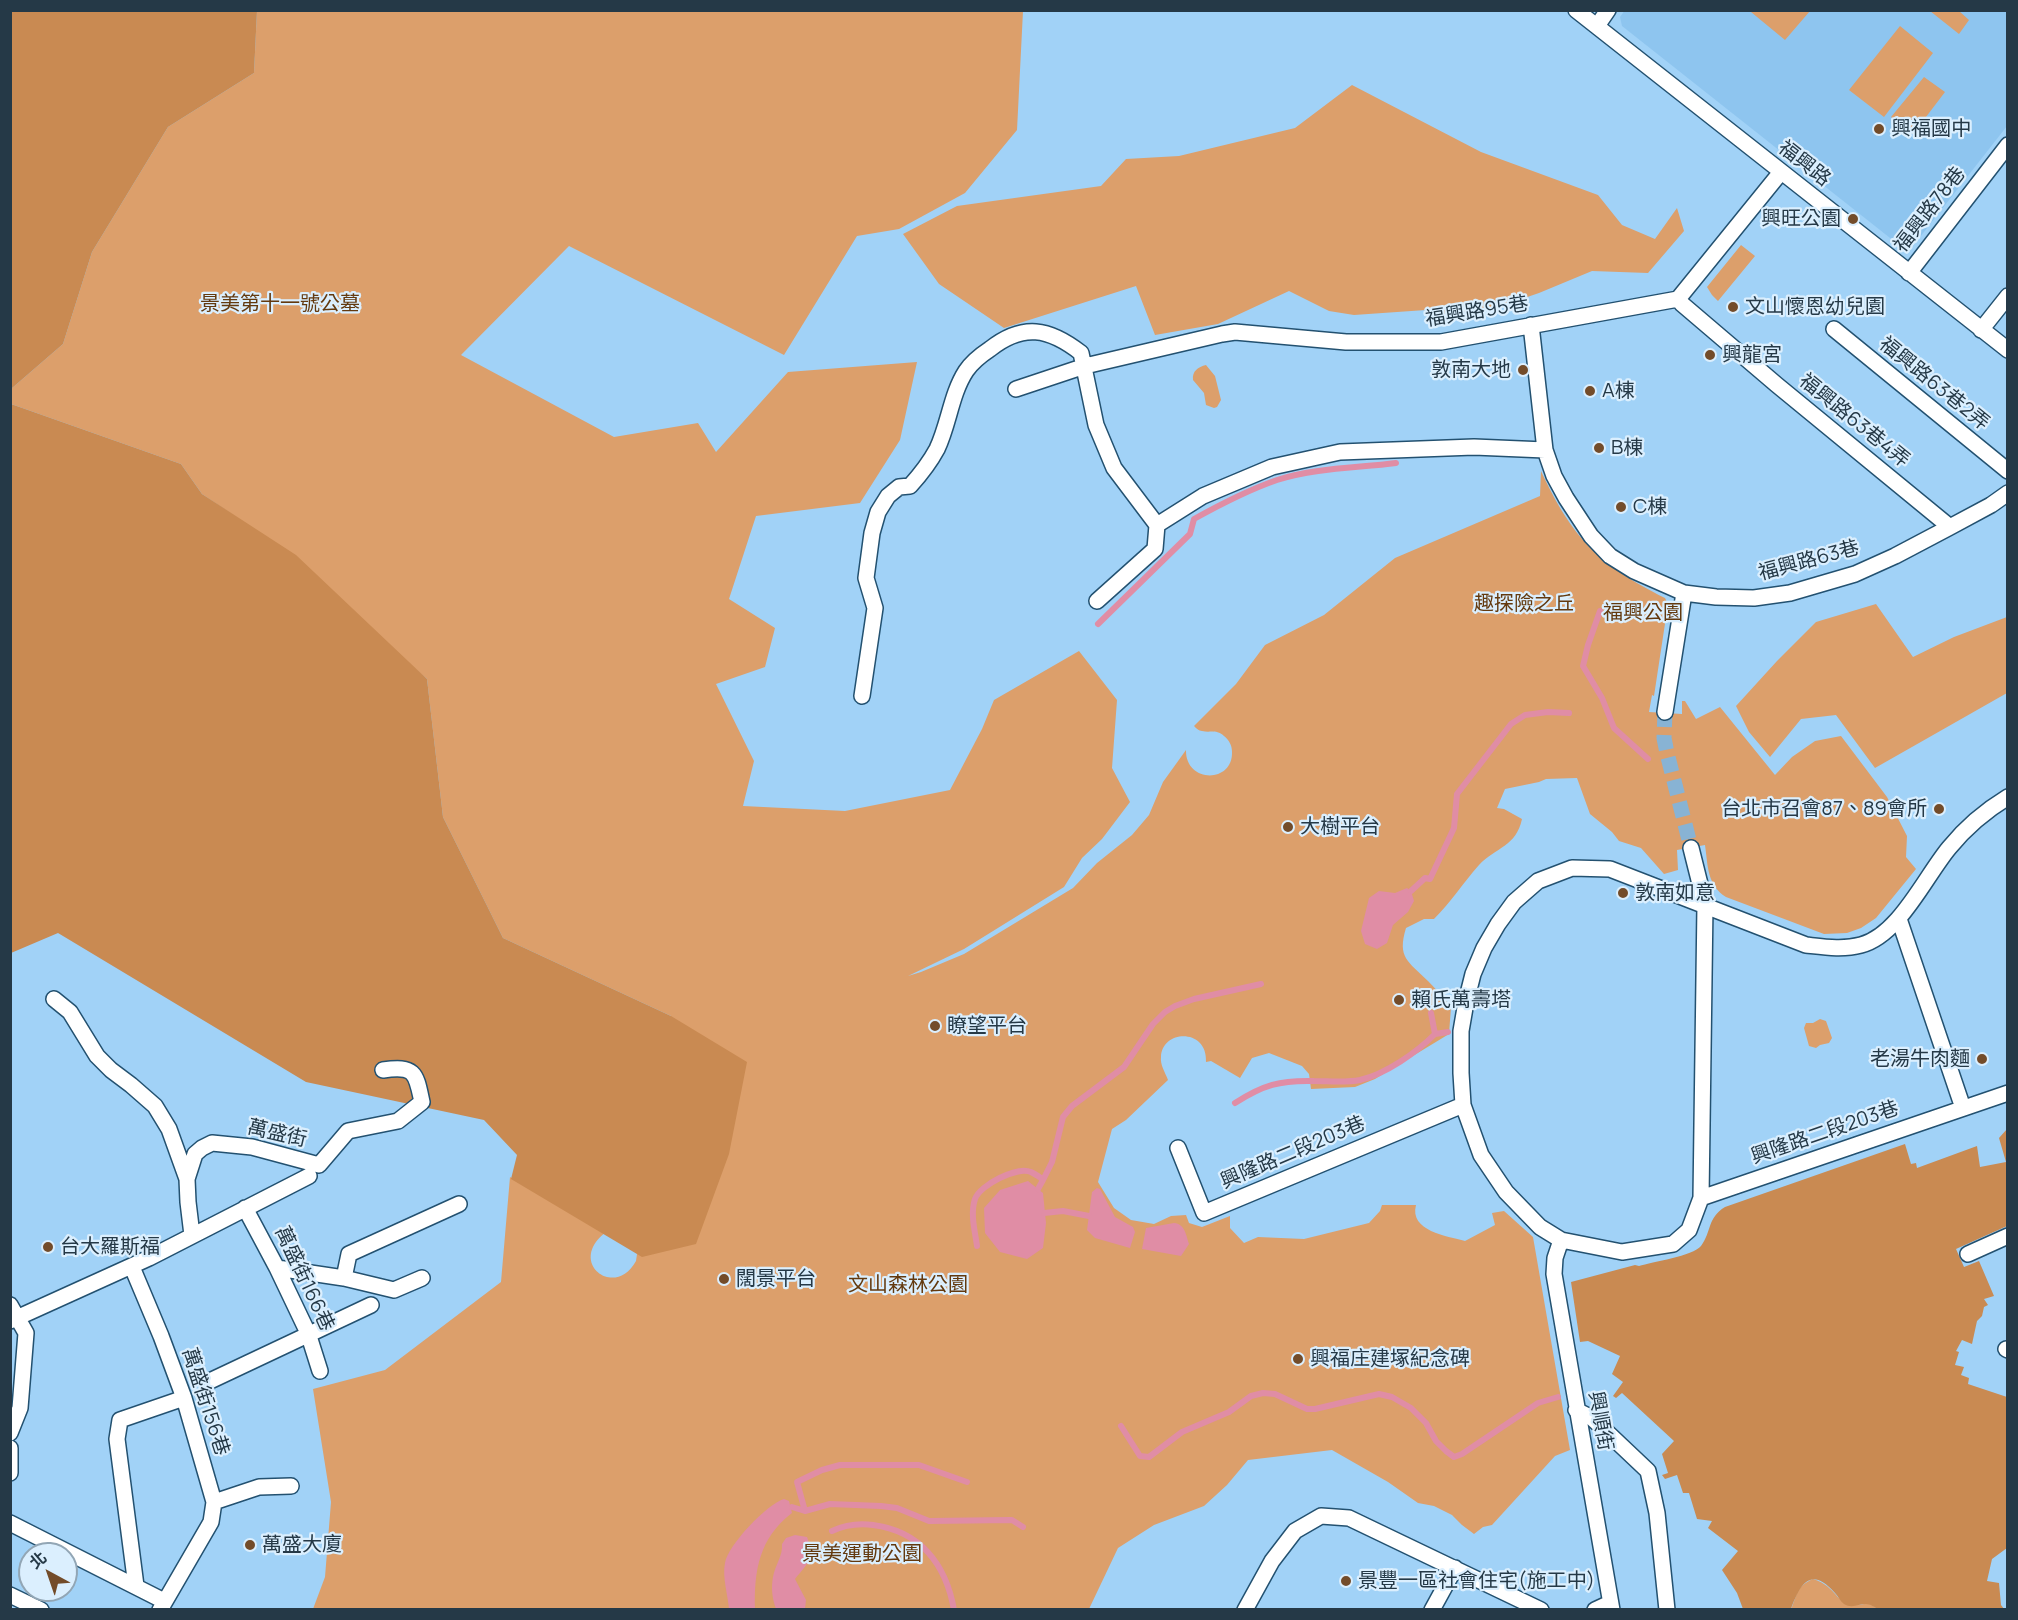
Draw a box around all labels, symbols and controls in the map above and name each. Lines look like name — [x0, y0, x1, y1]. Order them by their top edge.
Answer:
place label: 興福國中 — [1891, 117, 1971, 141]
marker: 興福國中 — [1872, 122, 1886, 136]
street label: 福興路 — [1773, 136, 1835, 192]
street label: 福興路78巷 — [1889, 163, 1971, 257]
place label: 興旺公園 — [1761, 207, 1841, 231]
marker: 興旺公園 — [1846, 212, 1860, 226]
park label: 景美第十一號公墓 — [200, 292, 360, 316]
street label: 福興路95巷 — [1424, 292, 1530, 332]
place label: 文山懷恩幼兒園 — [1745, 295, 1885, 319]
marker: 文山懷恩幼兒園 — [1726, 300, 1740, 314]
street label: 福興路63巷2弄 — [1874, 332, 1994, 436]
place label: 興龍宮 — [1722, 343, 1782, 367]
marker: 興龍宮 — [1703, 348, 1717, 362]
place label: 敦南大地 — [1431, 358, 1511, 382]
marker: 敦南大地 — [1516, 363, 1530, 377]
street label: 福興路63巷4弄 — [1794, 369, 1914, 473]
place label: A棟 — [1602, 379, 1635, 403]
marker: A棟 — [1583, 384, 1597, 398]
place label: B棟 — [1611, 436, 1643, 460]
marker: B棟 — [1592, 441, 1606, 455]
place label: C棟 — [1633, 495, 1667, 519]
marker: C棟 — [1614, 500, 1628, 514]
street label: 福興路63巷 — [1756, 536, 1862, 586]
park label: 趣探險之丘 — [1474, 592, 1574, 616]
park label: 福興公園 — [1603, 601, 1683, 625]
place label: 台北市召會87、89會所 — [1721, 797, 1927, 821]
marker: 台北市召會87、89會所 — [1932, 802, 1946, 816]
place label: 大樹平台 — [1300, 815, 1380, 839]
marker: 大樹平台 — [1281, 820, 1295, 834]
place label: 敦南如意 — [1635, 881, 1715, 905]
marker: 敦南如意 — [1616, 886, 1630, 900]
place label: 賴氏萬壽塔 — [1411, 988, 1511, 1012]
marker: 賴氏萬壽塔 — [1392, 993, 1406, 1007]
place label: 瞭望平台 — [947, 1014, 1027, 1038]
marker: 瞭望平台 — [928, 1019, 942, 1033]
place label: 老湯牛肉麵 — [1870, 1047, 1970, 1071]
marker: 老湯牛肉麵 — [1975, 1052, 1989, 1066]
street label: 興隆路二段203巷 — [1748, 1096, 1902, 1170]
street label: 興隆路二段203巷 — [1217, 1112, 1369, 1194]
street label: 萬盛街 — [245, 1116, 309, 1152]
street label: 萬盛街166巷 — [269, 1223, 339, 1335]
place label: 台大羅斯福 — [60, 1235, 160, 1259]
marker: 台大羅斯福 — [41, 1240, 55, 1254]
place label: 闊景平台 — [736, 1267, 816, 1291]
marker: 闊景平台 — [717, 1272, 731, 1286]
park label: 文山森林公園 — [848, 1273, 968, 1297]
street label: 萬盛街156巷 — [176, 1345, 234, 1459]
place label: 興福庄建塚紀念碑 — [1310, 1347, 1470, 1371]
marker: 興福庄建塚紀念碑 — [1291, 1352, 1305, 1366]
street label: 興順街 — [1583, 1389, 1617, 1453]
place label: 萬盛大廈 — [262, 1533, 342, 1557]
marker: 萬盛大廈 — [243, 1538, 257, 1552]
north arrow — [18, 1542, 78, 1602]
park label: 景美運動公園 — [802, 1542, 922, 1566]
text: 北 — [25, 1546, 51, 1573]
place label: 景豐一區社會住宅(施工中) — [1358, 1569, 1595, 1593]
marker: 景豐一區社會住宅(施工中) — [1339, 1574, 1353, 1588]

